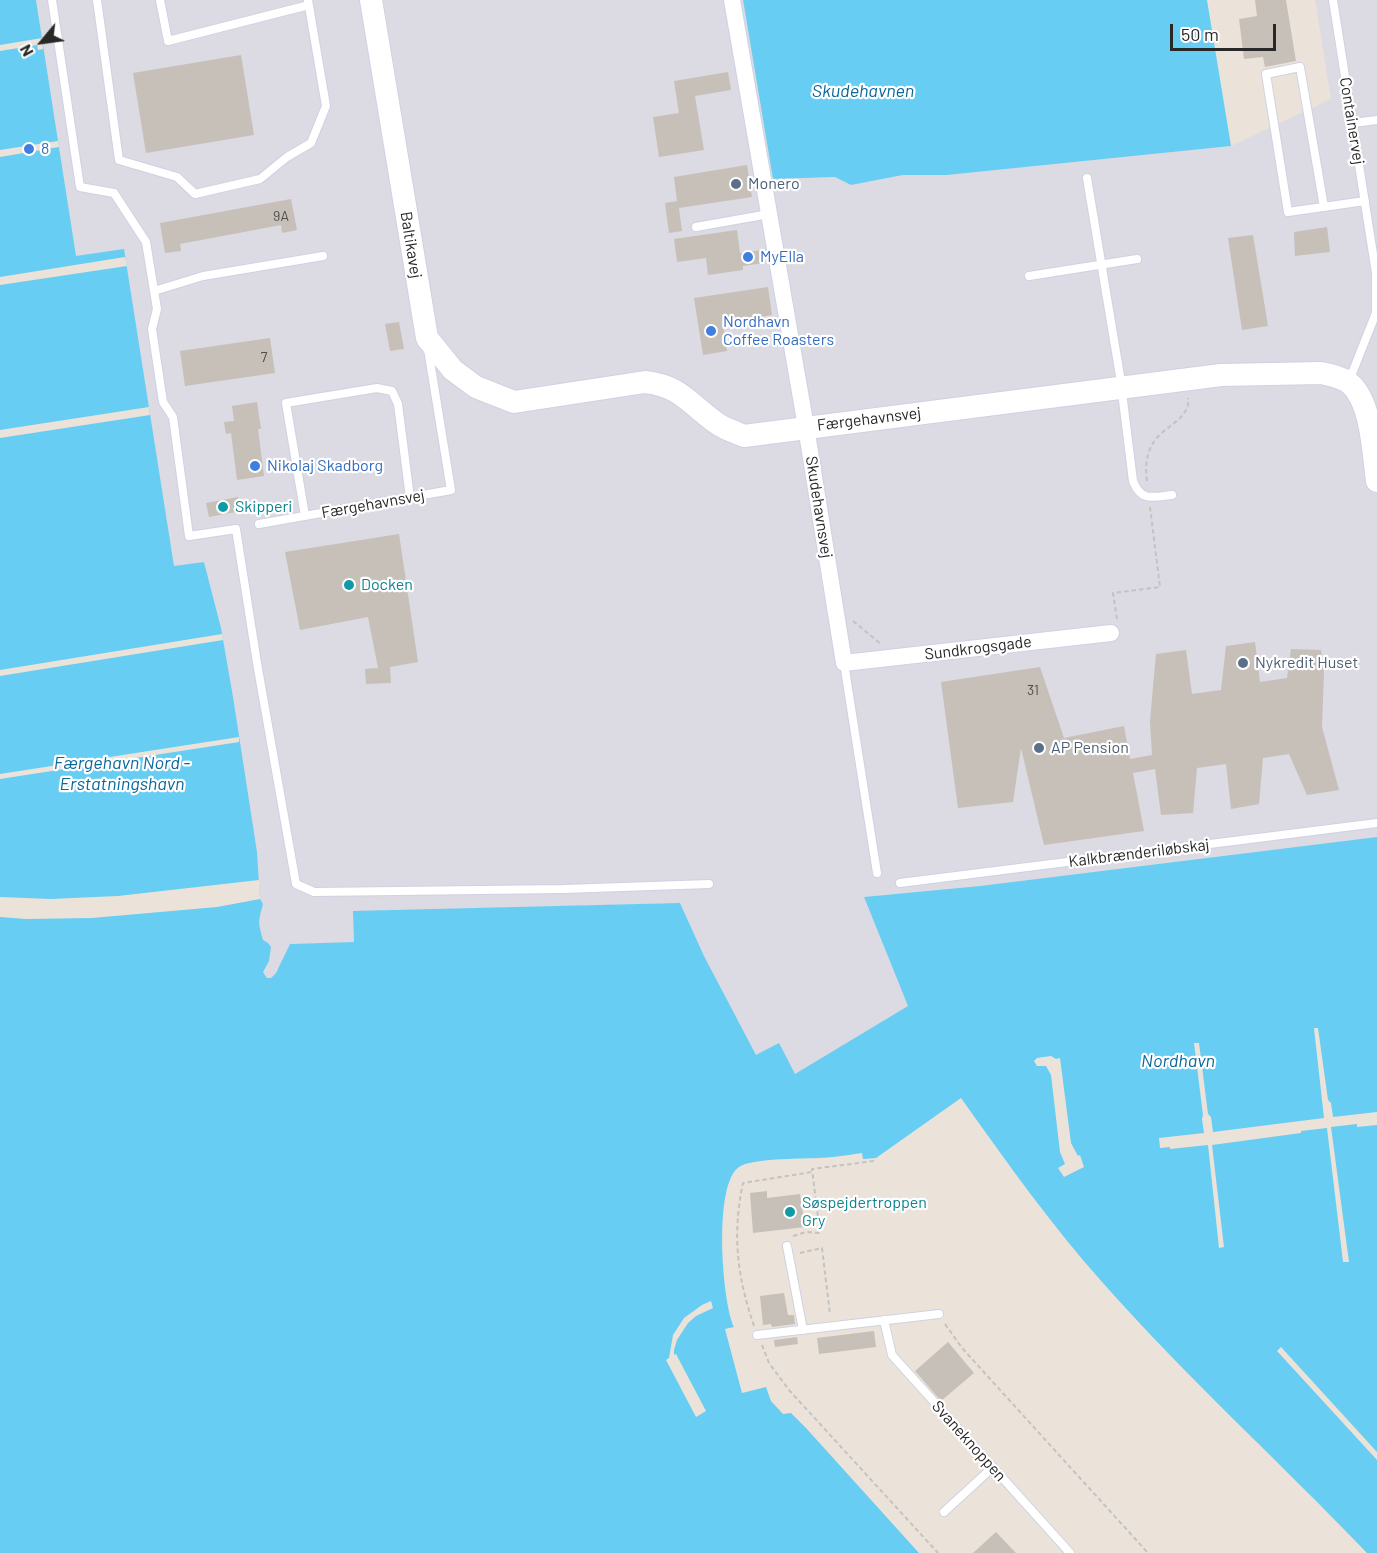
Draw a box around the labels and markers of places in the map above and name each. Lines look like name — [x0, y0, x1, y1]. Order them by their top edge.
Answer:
place label: 8 — [41, 139, 49, 159]
marker: 8 — [22, 142, 36, 156]
place label: Monero — [748, 174, 800, 194]
marker: Monero — [729, 177, 743, 191]
place label: MyElla — [760, 247, 804, 267]
marker: MyElla — [741, 250, 755, 264]
place label: Nordhavn Coffee Roasters — [723, 312, 834, 350]
marker: Nordhavn Coffee Roasters — [704, 324, 718, 338]
place label: Nikolaj Skadborg — [267, 456, 383, 476]
marker: Nikolaj Skadborg — [248, 459, 262, 473]
place label: Skipperi — [235, 497, 292, 517]
marker: Skipperi — [216, 500, 230, 514]
place label: Docken — [361, 575, 413, 595]
marker: Docken — [342, 578, 356, 592]
place label: Nykredit Huset — [1255, 653, 1358, 673]
marker: Nykredit Huset — [1236, 656, 1250, 670]
place label: AP Pension — [1051, 738, 1129, 758]
marker: AP Pension — [1032, 741, 1046, 755]
place label: Søspejdertroppen Gry — [802, 1193, 927, 1231]
marker: Søspejdertroppen Gry — [783, 1205, 797, 1219]

